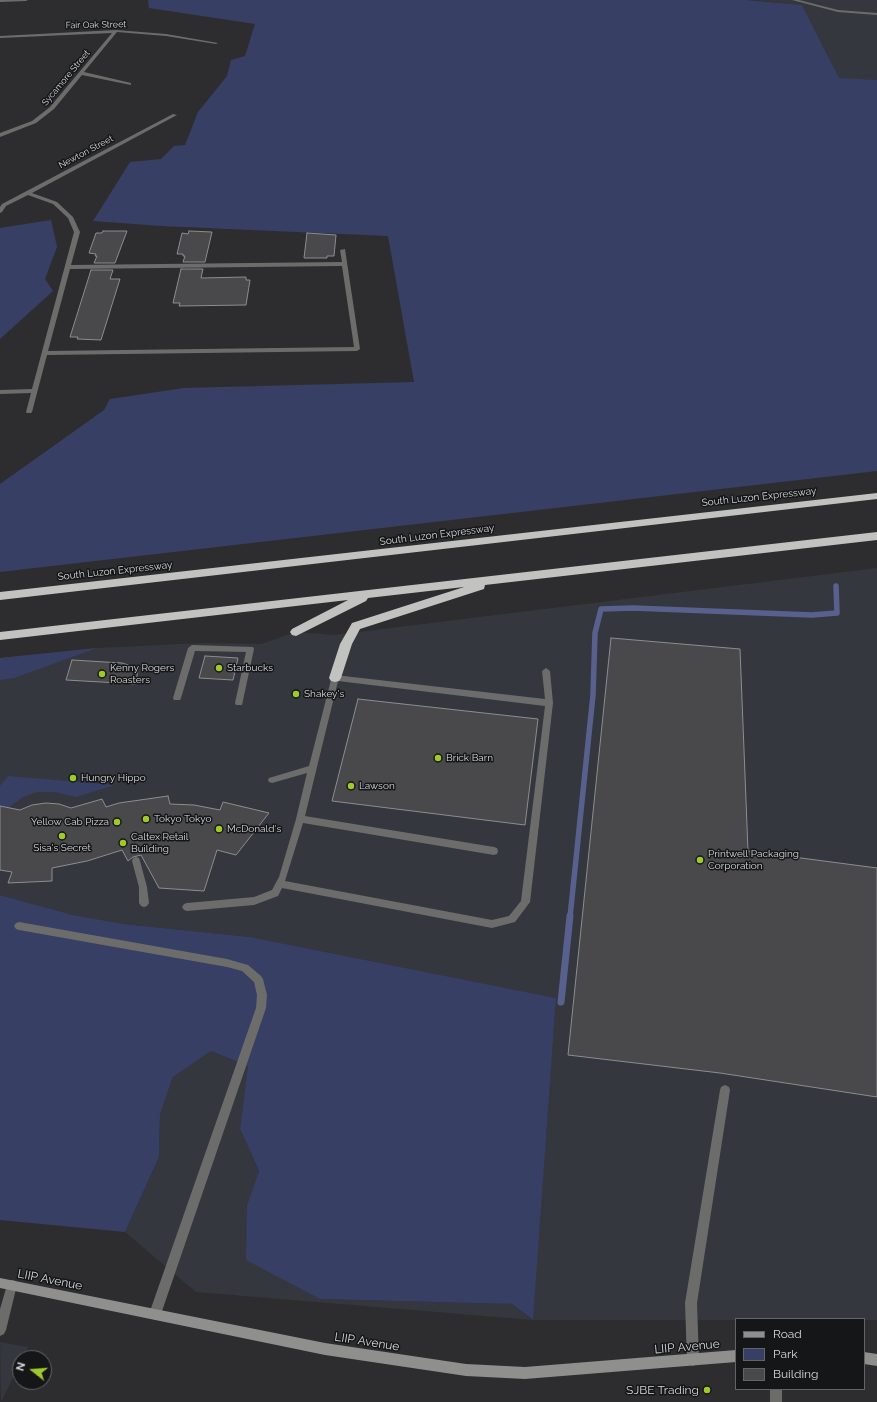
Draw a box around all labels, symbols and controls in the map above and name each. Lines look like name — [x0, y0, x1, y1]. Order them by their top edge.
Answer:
street label: Fair Oak Street — [66, 19, 126, 31]
street label: Sycamore Street — [40, 48, 92, 108]
street label: Newton Street — [57, 133, 115, 171]
street label: South Luzon Expressway — [701, 485, 817, 509]
street label: South Luzon Expressway — [379, 522, 495, 548]
street label: South Luzon Expressway — [57, 559, 173, 583]
place label: Kenny Rogers Roasters — [110, 662, 174, 686]
place label: Starbucks — [227, 662, 273, 674]
marker: Starbucks — [214, 663, 224, 673]
marker: Kenny Rogers Roasters — [97, 669, 107, 679]
place label: Shakey's — [304, 688, 344, 700]
marker: Shakey's — [291, 689, 301, 699]
place label: Brick Barn — [446, 752, 493, 764]
marker: Brick Barn — [433, 753, 443, 763]
place label: Hungry Hippo — [81, 772, 146, 784]
marker: Hungry Hippo — [68, 773, 78, 783]
place label: Lawson — [359, 780, 395, 792]
marker: Lawson — [346, 781, 356, 791]
place label: Tokyo Tokyo — [154, 813, 211, 825]
marker: Tokyo Tokyo — [141, 814, 151, 824]
place label: Yellow Cab Pizza — [31, 816, 109, 828]
marker: Yellow Cab Pizza — [112, 817, 122, 827]
place label: McDonald's — [227, 823, 281, 835]
marker: McDonald's — [214, 824, 224, 834]
marker: Sisa's Secret — [57, 831, 67, 841]
place label: Caltex Retail Building — [131, 831, 188, 854]
marker: Caltex Retail Building — [118, 838, 128, 848]
place label: Sisa's Secret — [33, 842, 91, 854]
place label: Printwell Packaging Corporation — [708, 848, 799, 872]
marker: Printwell Packaging Corporation — [695, 855, 705, 865]
street label: LIIP Avenue — [16, 1267, 84, 1293]
legend — [735, 1318, 865, 1390]
text: Road — [773, 1327, 802, 1341]
street label: LIIP Avenue — [333, 1330, 401, 1354]
street label: LIIP Avenue — [654, 1337, 720, 1357]
text: Park — [773, 1347, 798, 1361]
north arrow — [12, 1350, 52, 1390]
text: N — [14, 1361, 28, 1373]
text: Building — [773, 1367, 819, 1381]
place label: SJBE Trading — [626, 1383, 699, 1397]
marker: SJBE Trading — [702, 1385, 712, 1395]

